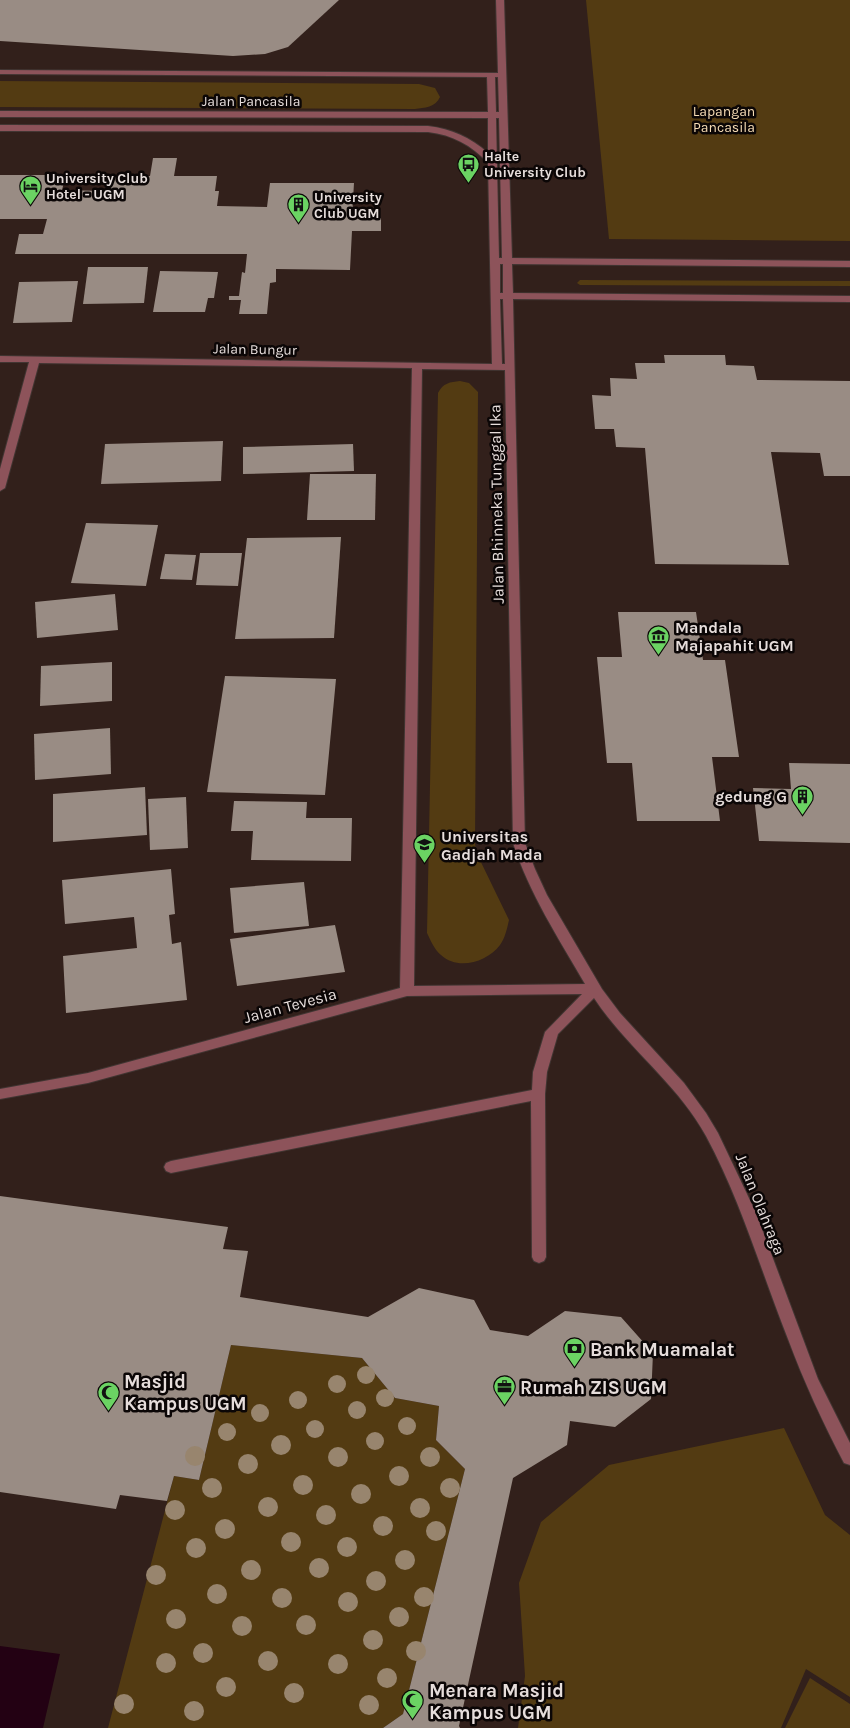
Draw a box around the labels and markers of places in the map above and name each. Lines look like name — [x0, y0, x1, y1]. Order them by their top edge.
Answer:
place label: Halte University Club — [484, 148, 586, 181]
bus stop icon: Halte University Club — [456, 152, 480, 183]
place label: University Club Hotel - UGM — [46, 170, 148, 203]
hotel icon: University Club Hotel - UGM — [18, 174, 42, 205]
place label: University Club UGM — [314, 189, 382, 222]
building icon: University Club UGM — [286, 193, 310, 224]
place label: Mandala Majapahit UGM — [675, 618, 794, 655]
museum icon: Mandala Majapahit UGM — [647, 624, 671, 655]
building icon: gedung G — [791, 784, 815, 815]
place label: gedung G — [715, 787, 787, 806]
place label: Universitas Gadjah Mada — [441, 827, 542, 864]
school or university icon: Universitas Gadjah Mada — [413, 833, 437, 864]
bank icon: Bank Muamalat — [562, 1337, 586, 1368]
place label: Bank Muamalat — [590, 1339, 735, 1361]
place label: Masjid Kampus UGM — [124, 1371, 247, 1415]
office icon: Rumah ZIS UGM — [492, 1375, 516, 1406]
place label: Rumah ZIS UGM — [520, 1377, 667, 1399]
mosque icon: Masjid Kampus UGM — [96, 1380, 120, 1411]
place label: Menara Masjid Kampus UGM — [429, 1680, 564, 1724]
mosque icon: Menara Masjid Kampus UGM — [401, 1689, 425, 1720]

